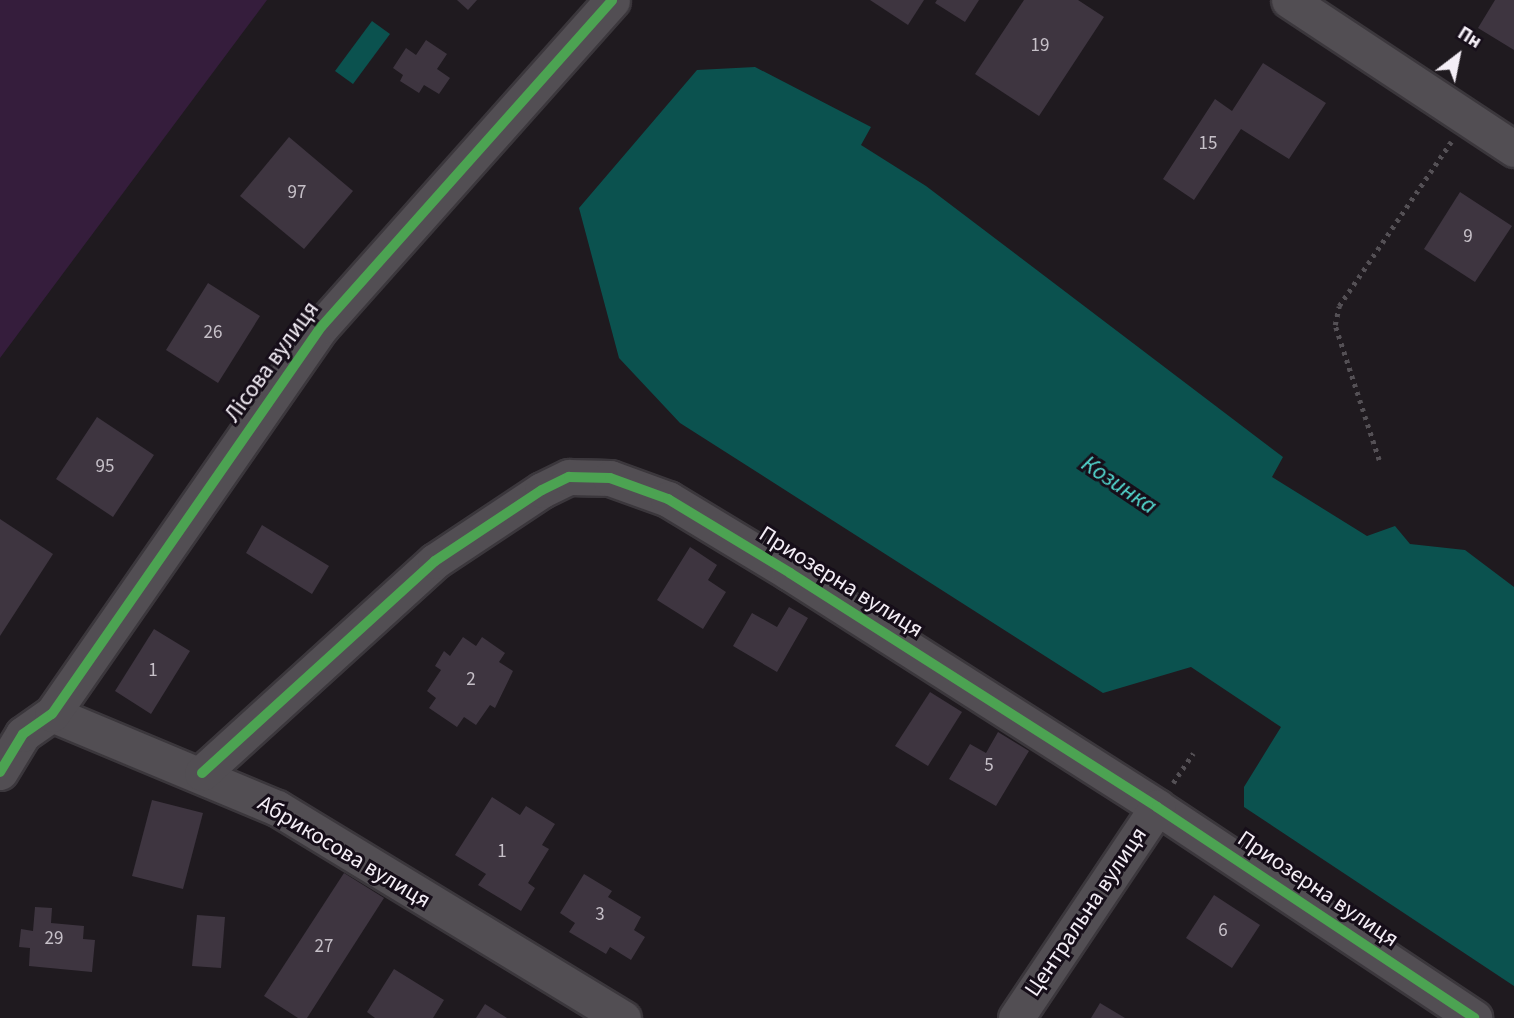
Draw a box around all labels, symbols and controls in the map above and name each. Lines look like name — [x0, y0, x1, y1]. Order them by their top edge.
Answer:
text: Пн — [1452, 20, 1487, 55]
north arrow — [1423, 21, 1493, 91]
house number: 19 — [1031, 35, 1049, 57]
house number: 15 — [1199, 133, 1217, 155]
house number: 97 — [288, 182, 306, 204]
house number: 9 — [1463, 226, 1473, 248]
street label: Лісова вулиця — [219, 296, 325, 428]
house number: 26 — [204, 322, 222, 344]
water label: Козинка — [1076, 449, 1162, 521]
house number: 95 — [96, 456, 114, 478]
street label: Приозерна вулиця — [754, 520, 928, 644]
house number: 1 — [148, 660, 158, 682]
house number: 2 — [466, 669, 476, 691]
house number: 5 — [984, 755, 994, 777]
street label: Абрикосова вулиця — [253, 790, 435, 914]
street label: Центральна вулиця — [1019, 822, 1153, 1002]
street label: Приозерна вулиця — [1232, 825, 1404, 953]
house number: 1 — [497, 841, 507, 863]
house number: 3 — [595, 904, 605, 926]
house number: 6 — [1218, 920, 1228, 942]
house number: 29 — [45, 928, 63, 950]
house number: 27 — [315, 936, 333, 958]

